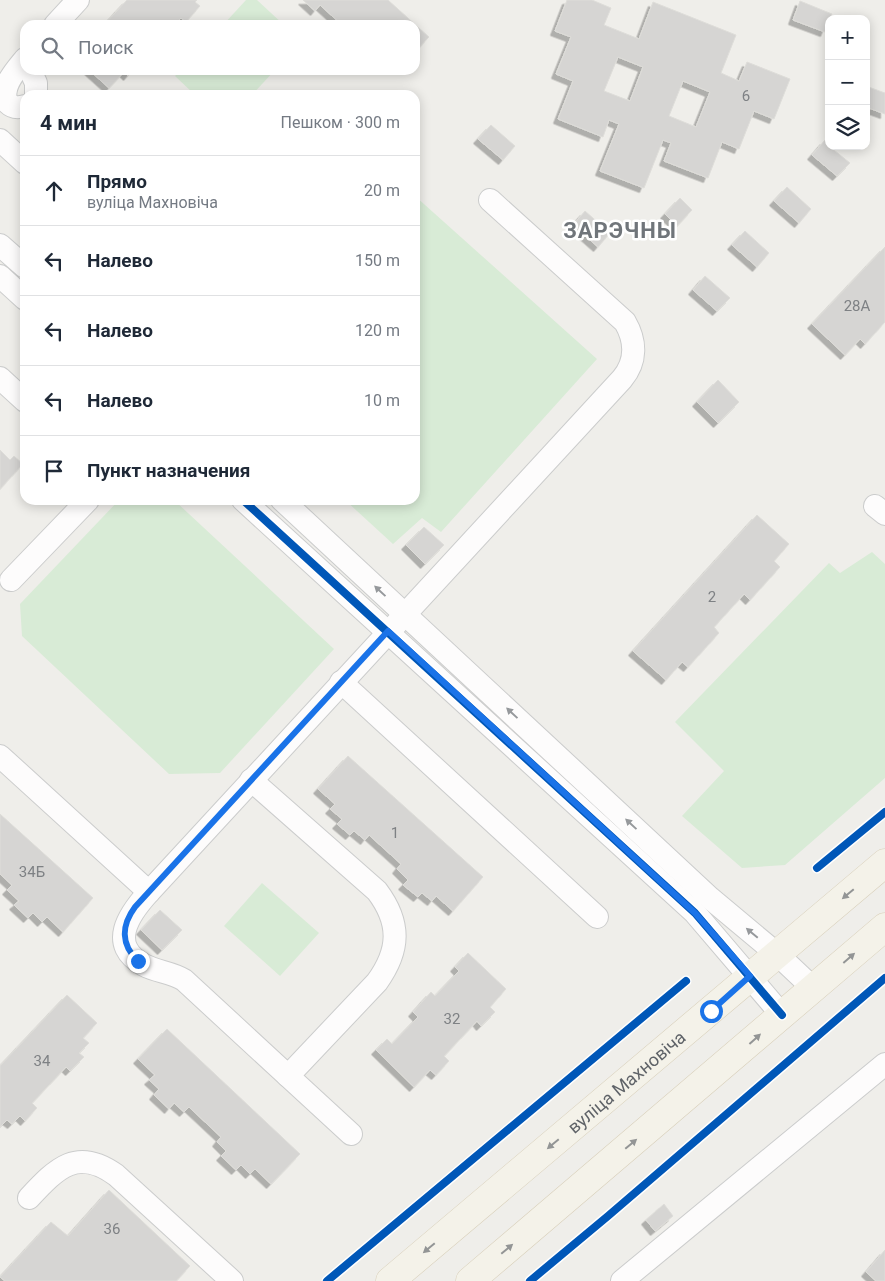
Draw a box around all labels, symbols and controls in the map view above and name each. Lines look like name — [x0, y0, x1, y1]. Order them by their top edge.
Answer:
map controls — [825, 15, 870, 150]
button: + — [825, 15, 870, 60]
search box — [20, 20, 420, 75]
icon: search — [38, 34, 66, 62]
text: Поиск — [78, 36, 134, 59]
button: − — [825, 60, 870, 105]
house number: 6 — [742, 87, 750, 105]
button: layers — [825, 105, 870, 150]
text: 4 мин — [40, 111, 97, 135]
text: Пешком · 300 m — [281, 113, 400, 132]
text: Прямо — [87, 170, 147, 193]
icon: ahead — [40, 177, 68, 205]
text: 20 m — [364, 181, 400, 200]
text: вуліца Махновіча — [87, 193, 218, 212]
district label: ЗАРЭЧНЫ — [563, 218, 677, 243]
icon: left — [40, 247, 68, 275]
text: Налево — [87, 249, 153, 272]
text: 150 m — [355, 251, 400, 270]
house number: 28А — [844, 297, 871, 315]
icon: left — [40, 317, 68, 345]
text: Налево — [87, 319, 153, 342]
text: 120 m — [355, 321, 400, 340]
icon: left — [40, 387, 68, 415]
text: Налево — [87, 389, 153, 412]
text: 10 m — [364, 391, 400, 410]
icon: arrive — [40, 457, 68, 485]
text: Пункт назначения — [87, 459, 250, 482]
one-way arrow — [374, 585, 386, 597]
house number: 2 — [708, 588, 716, 606]
one-way arrow — [506, 707, 518, 719]
one-way arrow — [625, 818, 638, 829]
house number: 1 — [391, 824, 399, 842]
house number: 34Б — [19, 863, 45, 881]
one-way arrow — [841, 889, 854, 900]
one-way arrow — [745, 927, 758, 938]
route end — [127, 950, 150, 973]
one-way arrow — [843, 952, 855, 964]
route start — [700, 1000, 723, 1023]
house number: 32 — [444, 1010, 460, 1028]
street label: вуліца Махновіча — [563, 1026, 689, 1137]
one-way arrow — [748, 1033, 760, 1045]
house number: 34 — [34, 1052, 51, 1070]
one-way arrow — [547, 1138, 560, 1149]
one-way arrow — [624, 1139, 637, 1150]
house number: 36 — [104, 1220, 120, 1238]
one-way arrow — [422, 1243, 435, 1254]
one-way arrow — [501, 1244, 514, 1255]

